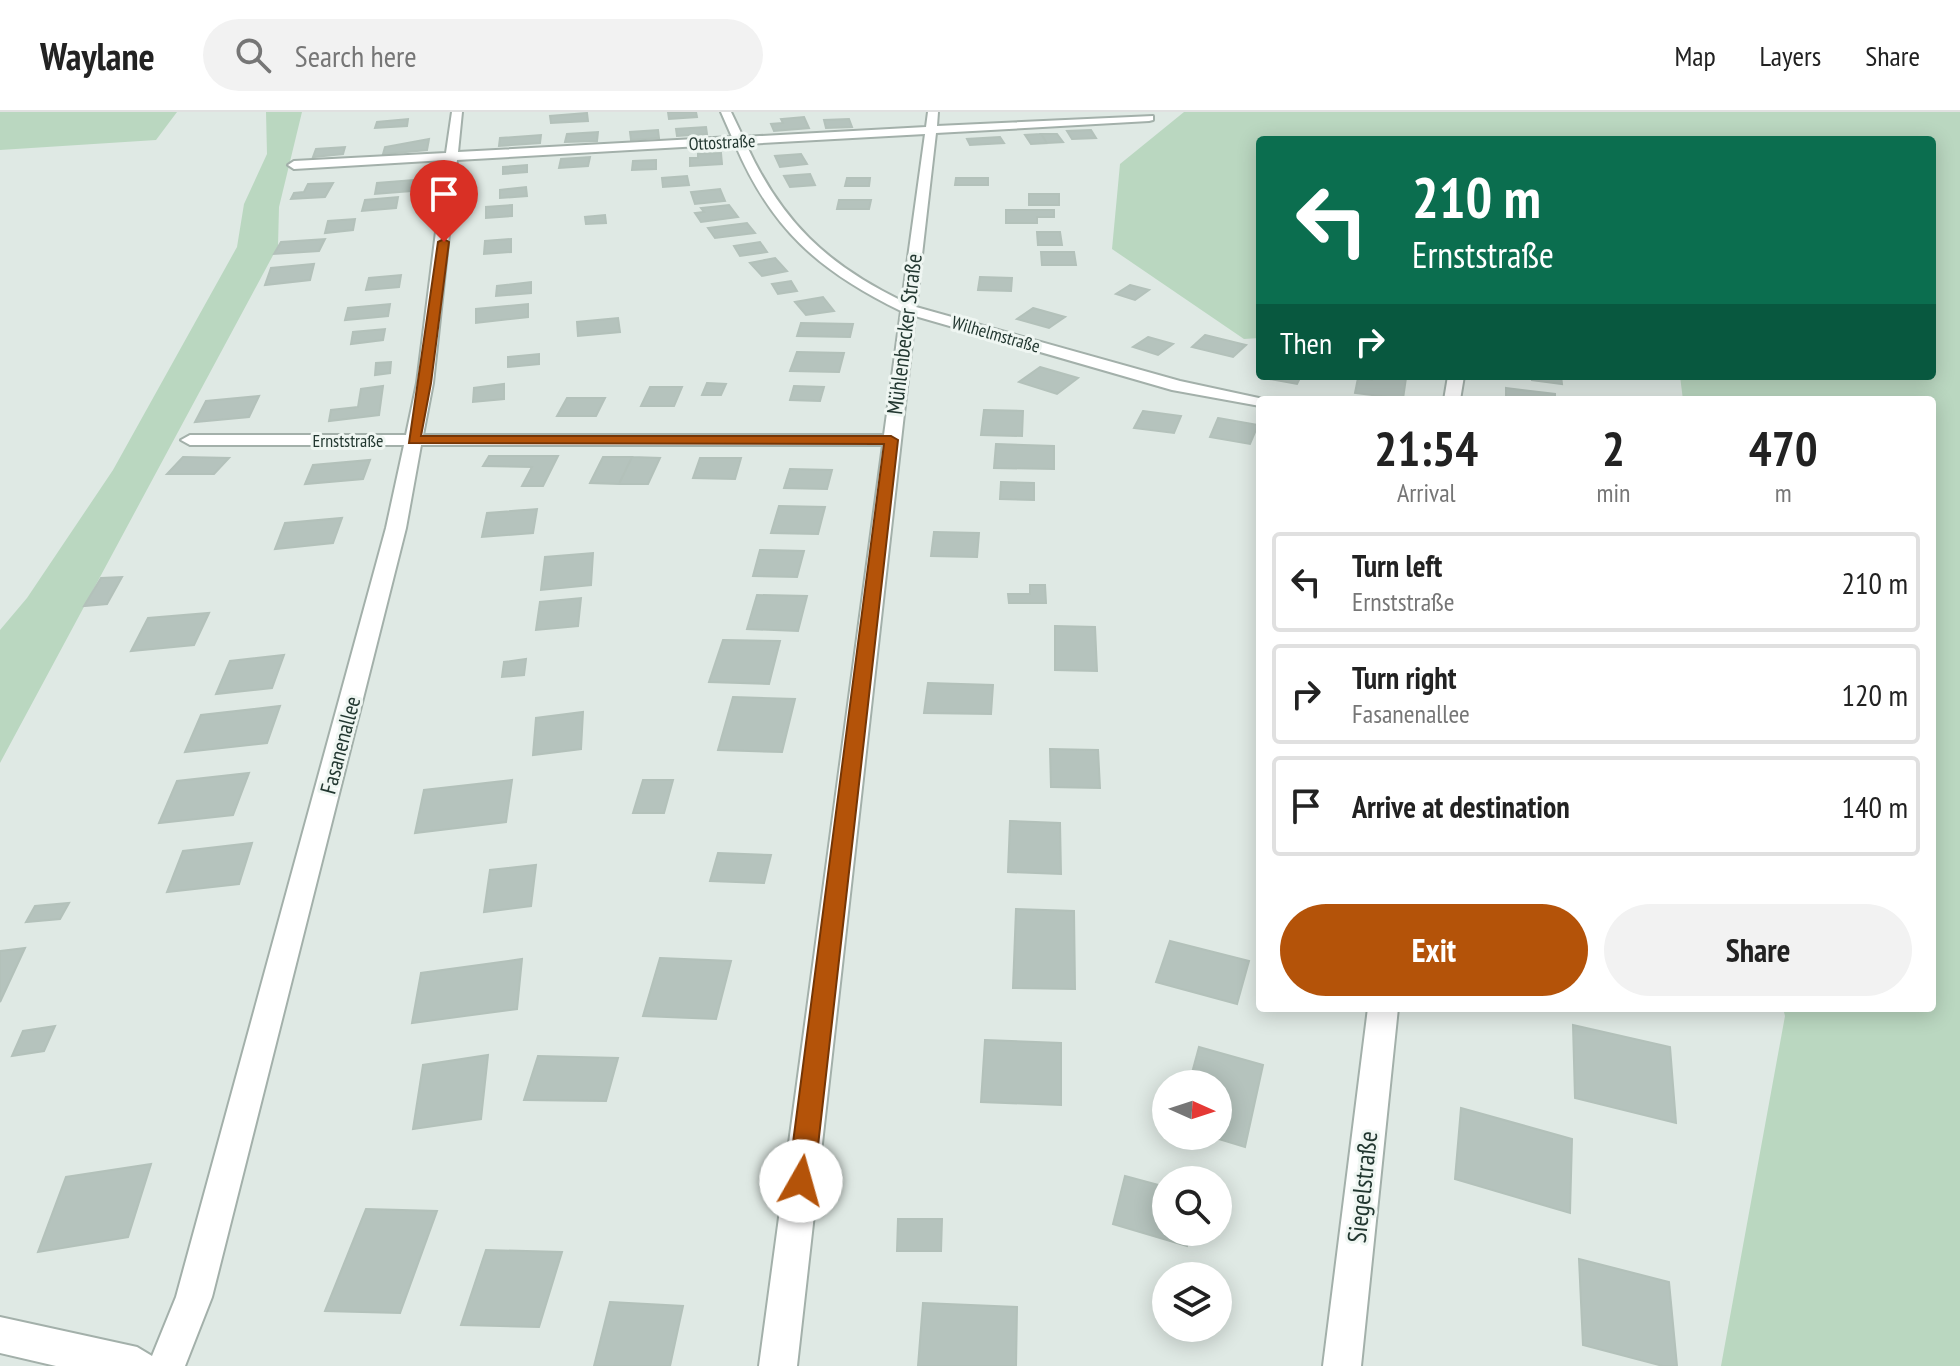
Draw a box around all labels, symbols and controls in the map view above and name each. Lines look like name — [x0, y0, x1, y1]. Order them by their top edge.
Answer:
search box — [203, 19, 763, 91]
text: Waylane — [40, 31, 155, 80]
icon: search — [231, 33, 275, 77]
text: Search here — [295, 36, 417, 75]
text: Map — [1674, 37, 1716, 74]
text: Layers — [1760, 37, 1821, 74]
text: Share — [1865, 37, 1920, 74]
street label: Ottostraße — [688, 129, 756, 155]
pin — [410, 160, 478, 242]
text: 210 m — [1412, 161, 1541, 233]
icon: left — [1280, 168, 1384, 272]
icon: arrive — [422, 172, 466, 216]
text: Ernststraße — [1412, 231, 1554, 278]
street label: Mühlenbecker Straße — [880, 252, 928, 416]
street label: Wilhelmstraße — [949, 310, 1043, 358]
icon: right — [1348, 320, 1392, 364]
text: Then — [1280, 323, 1332, 362]
text: 21:54 — [1374, 417, 1478, 479]
text: 2 — [1602, 417, 1625, 479]
text: 470 — [1749, 417, 1818, 479]
street label: Ernststraße — [313, 429, 383, 452]
text: Arrival — [1397, 476, 1456, 509]
text: min — [1596, 476, 1630, 509]
text: m — [1775, 476, 1792, 509]
text: Turn left — [1352, 546, 1442, 585]
icon: left — [1284, 560, 1328, 604]
text: 210 m — [1842, 563, 1908, 602]
text: Ernststraße — [1352, 585, 1455, 618]
text: Turn right — [1352, 658, 1456, 697]
icon: right — [1284, 672, 1328, 716]
text: 120 m — [1842, 675, 1908, 714]
street label: Fasanenallee — [314, 693, 366, 797]
text: Fasanenallee — [1352, 697, 1470, 730]
icon: arrive — [1284, 784, 1328, 828]
text: Arrive at destination — [1352, 787, 1570, 826]
text: 140 m — [1842, 787, 1908, 826]
button: Exit — [1280, 904, 1588, 996]
button: Share — [1604, 904, 1912, 996]
north arrow — [1152, 1070, 1232, 1150]
map controls — [1152, 1070, 1232, 1342]
street label: Siegelstraße — [1340, 1129, 1384, 1245]
position arrow — [759, 1139, 843, 1223]
button: search — [1152, 1166, 1232, 1246]
button: layers — [1152, 1262, 1232, 1342]

